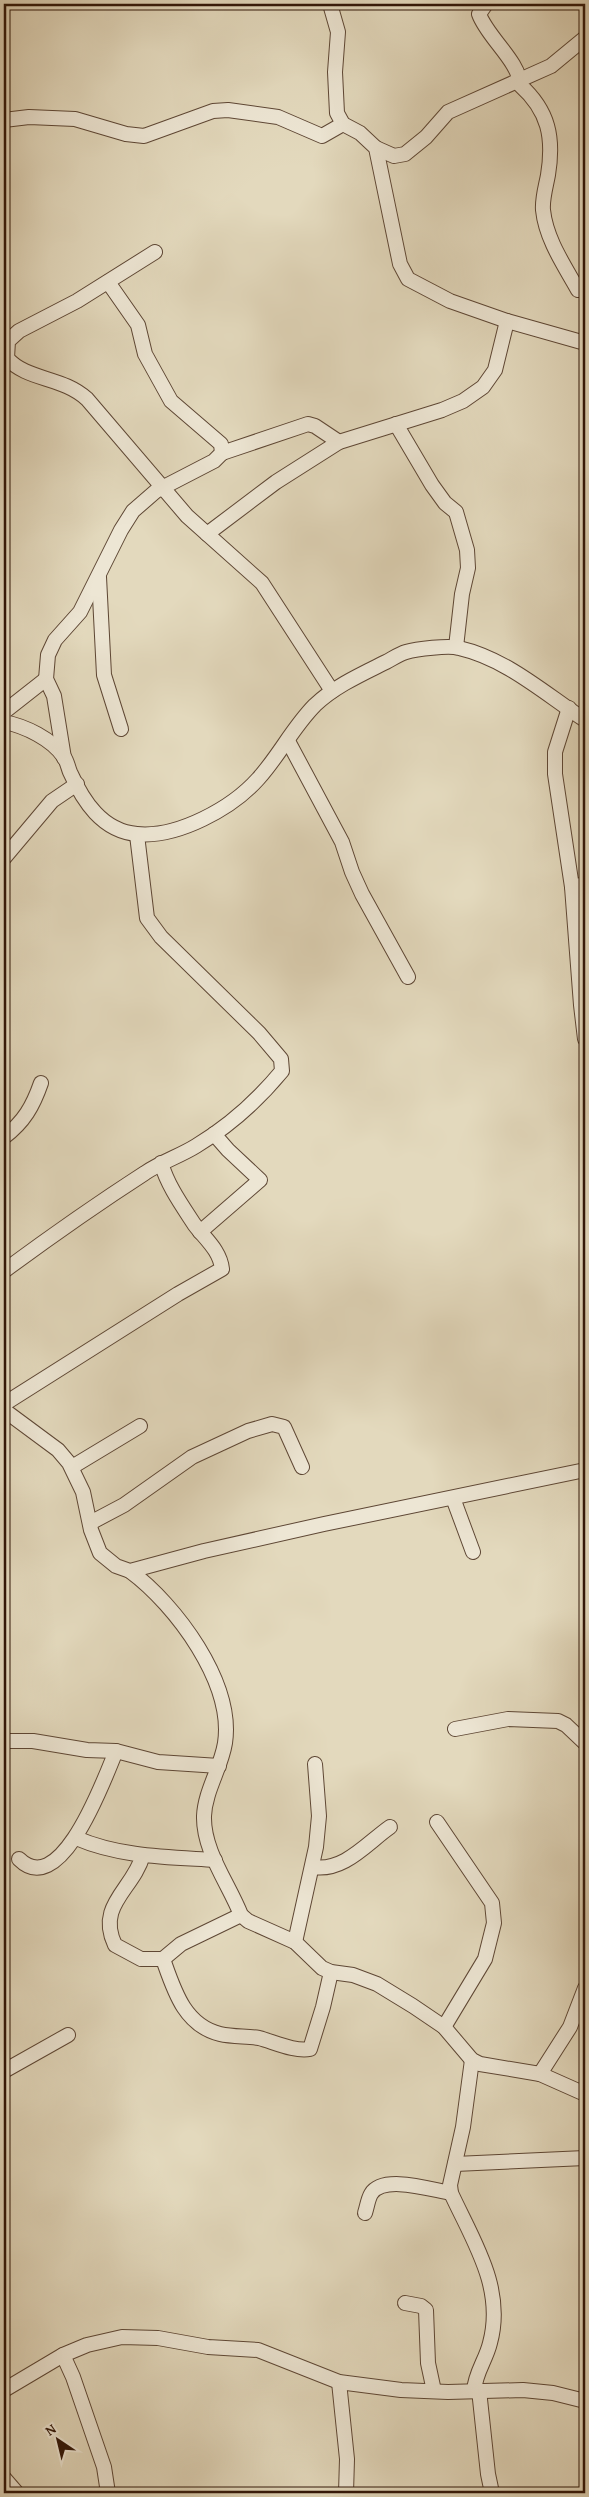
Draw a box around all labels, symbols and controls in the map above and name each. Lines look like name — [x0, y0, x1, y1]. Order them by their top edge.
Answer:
north arrow — [32, 2414, 82, 2464]
text: N — [41, 2418, 61, 2440]

